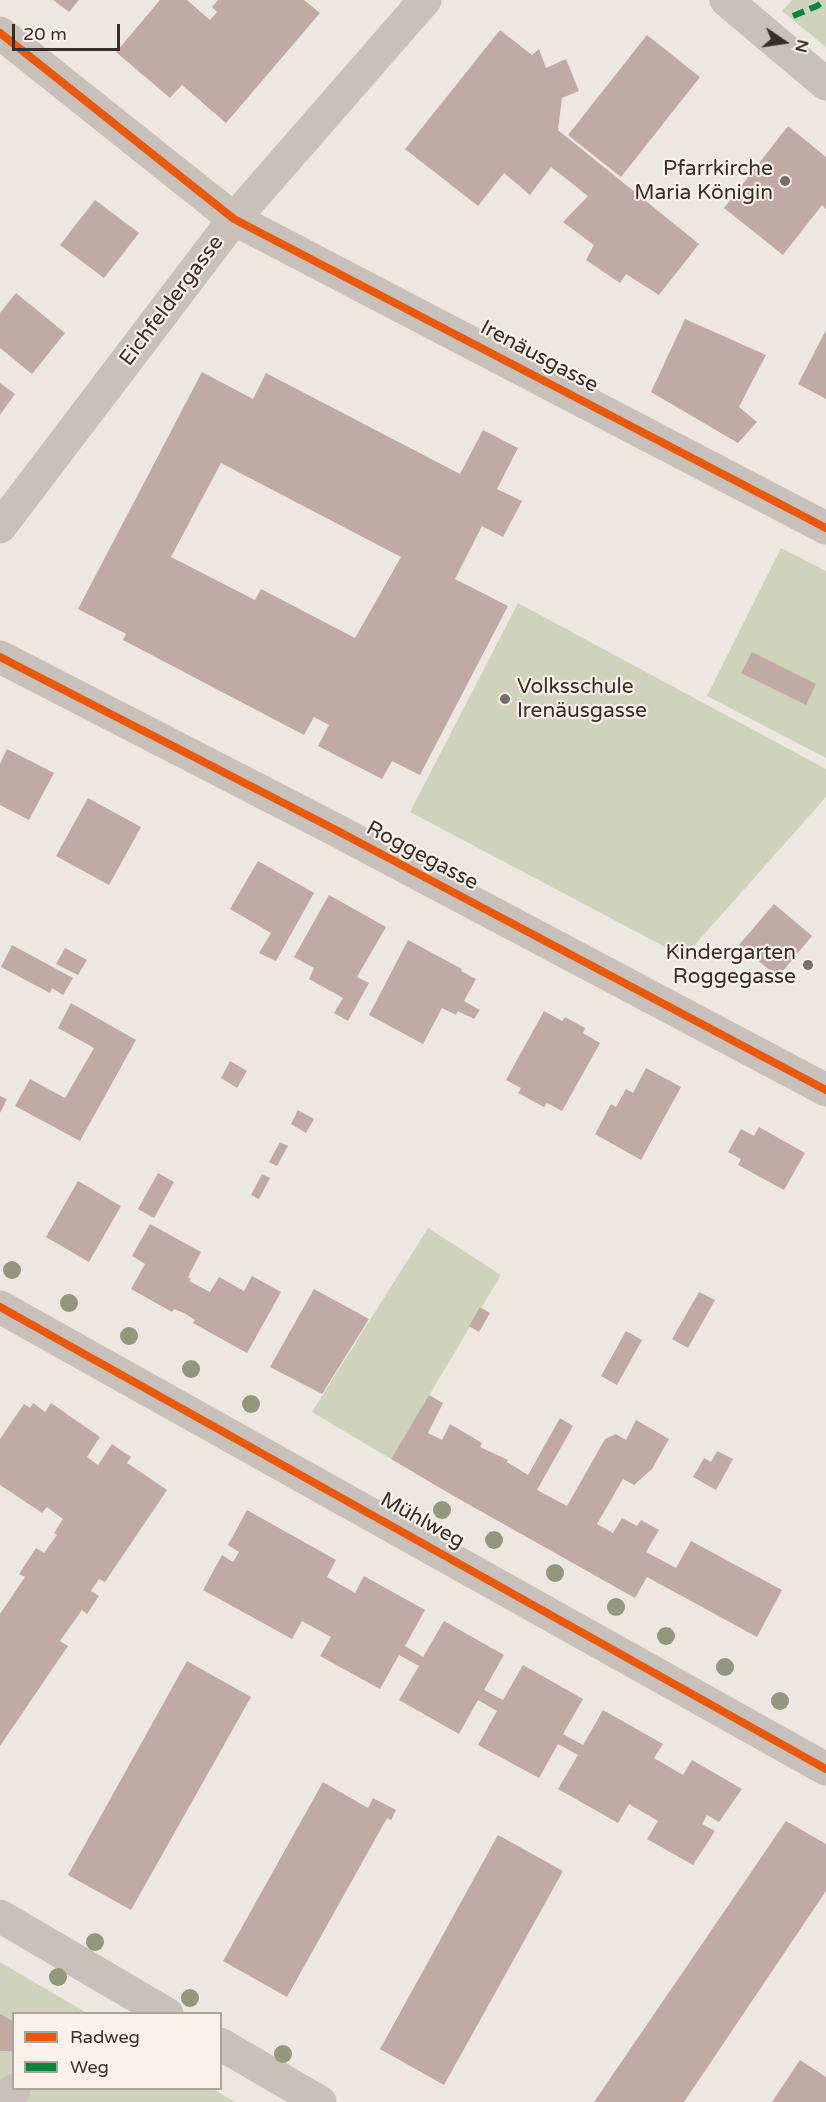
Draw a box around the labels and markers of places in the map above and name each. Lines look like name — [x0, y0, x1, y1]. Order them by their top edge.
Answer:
place label: Pfarrkirche Maria Königin — [634, 156, 773, 206]
marker: Pfarrkirche Maria Königin — [778, 174, 792, 188]
place label: Volksschule Irenäusgasse — [517, 674, 647, 724]
marker: Volksschule Irenäusgasse — [498, 692, 512, 706]
place label: Kindergarten Roggegasse — [665, 940, 796, 990]
marker: Kindergarten Roggegasse — [801, 958, 815, 972]

